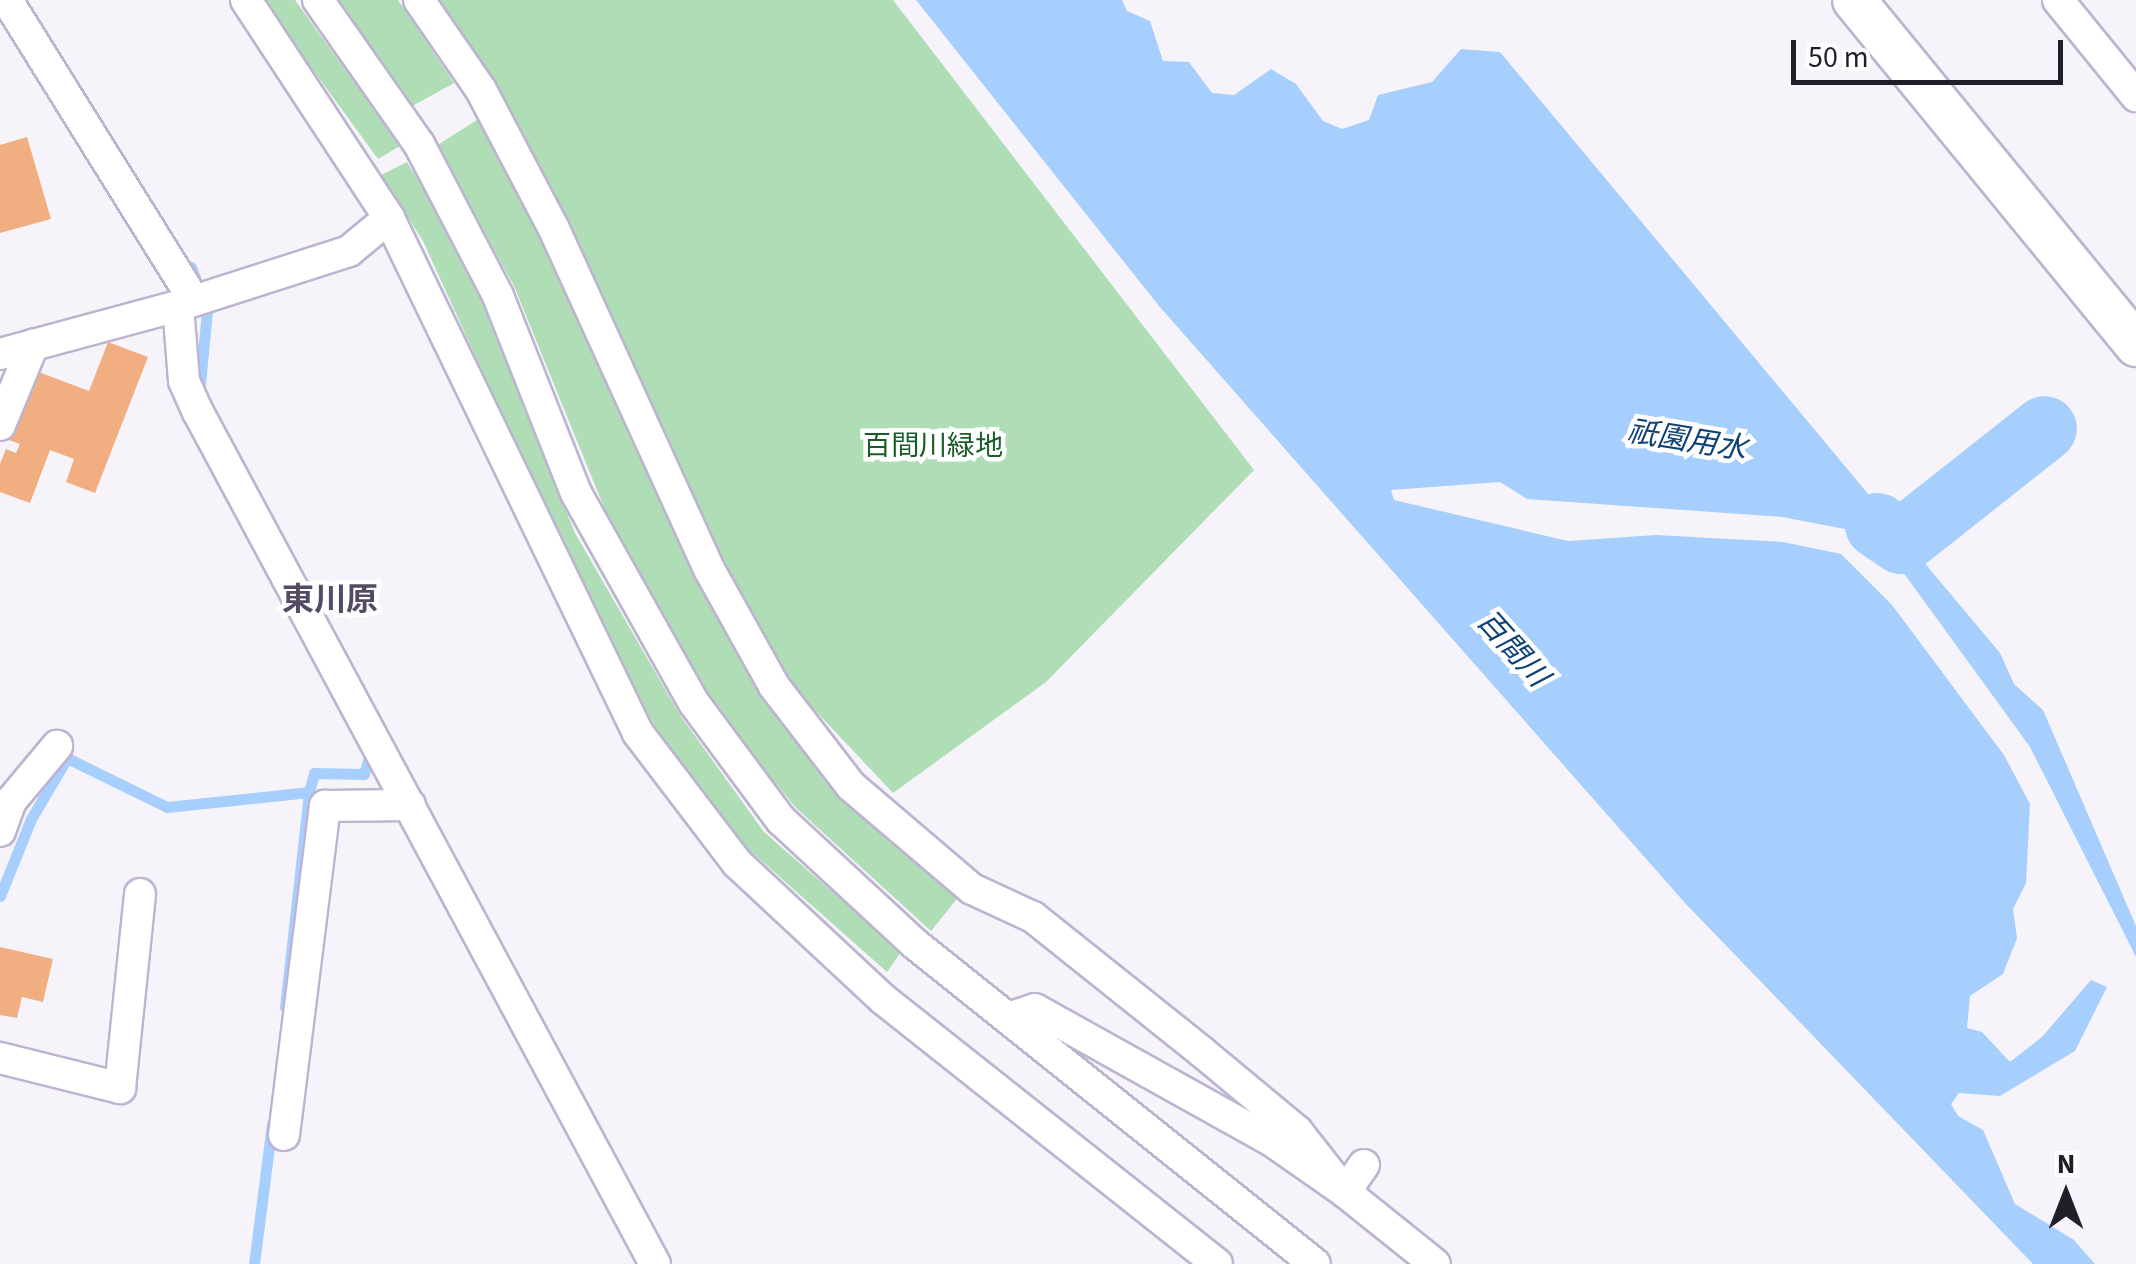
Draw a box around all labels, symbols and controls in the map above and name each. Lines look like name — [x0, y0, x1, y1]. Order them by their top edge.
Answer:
scale bar — [1796, 20, 2068, 82]
text: 50 m — [1808, 36, 1869, 79]
water label: 祇園用水 — [1625, 414, 1749, 468]
park label: 百間川緑地 — [863, 429, 1003, 463]
district label: 東川原 — [282, 581, 378, 619]
water label: 百間川 — [1469, 604, 1555, 694]
north arrow — [2016, 1144, 2116, 1244]
text: N — [2057, 1144, 2075, 1184]

